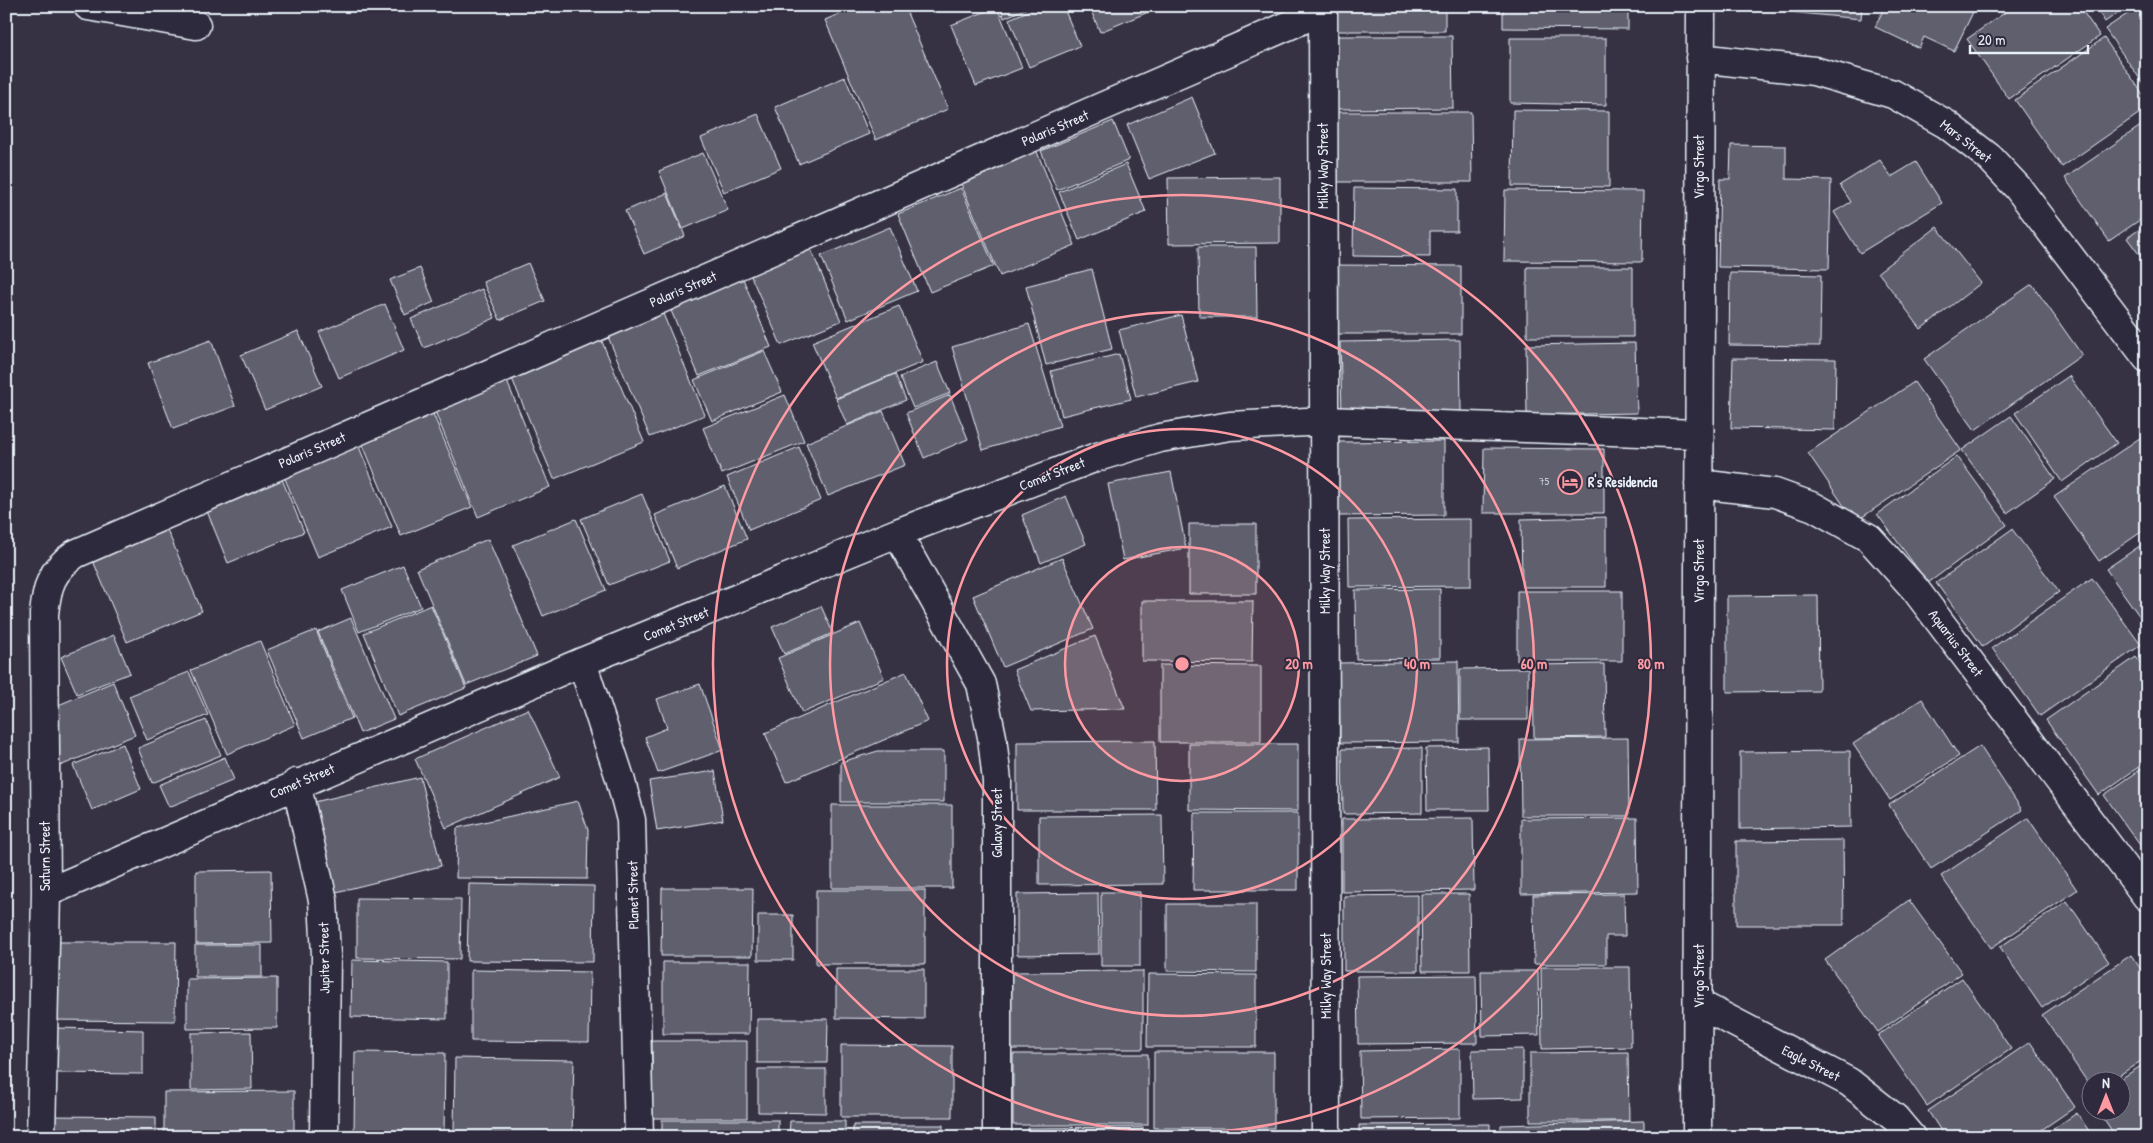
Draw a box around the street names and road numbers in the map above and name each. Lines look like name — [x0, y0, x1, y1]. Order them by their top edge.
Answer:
street label: Polaris Street — [1018, 105, 1092, 150]
street label: Mars Street — [1937, 115, 1996, 167]
street label: Milky Way Street — [1313, 123, 1333, 209]
street label: Virgo Street — [1689, 135, 1709, 199]
street label: Polaris Street — [646, 266, 720, 311]
street label: Polaris Street — [275, 427, 349, 472]
street label: Comet Street — [1016, 452, 1088, 495]
street label: Milky Way Street — [1315, 528, 1335, 614]
street label: Virgo Street — [1689, 539, 1709, 603]
street label: Comet Street — [640, 602, 712, 645]
street label: Aquarius Street — [1924, 605, 1988, 681]
street label: Comet Street — [266, 758, 337, 803]
street label: Galaxy Street — [987, 788, 1007, 858]
street label: Saturn Street — [35, 821, 54, 891]
street label: Planet Street — [622, 860, 643, 929]
street label: Jupiter Street — [313, 922, 335, 994]
street label: Milky Way Street — [1316, 933, 1336, 1019]
street label: Virgo Street — [1689, 944, 1709, 1008]
street label: Eagle Street — [1778, 1040, 1844, 1086]

